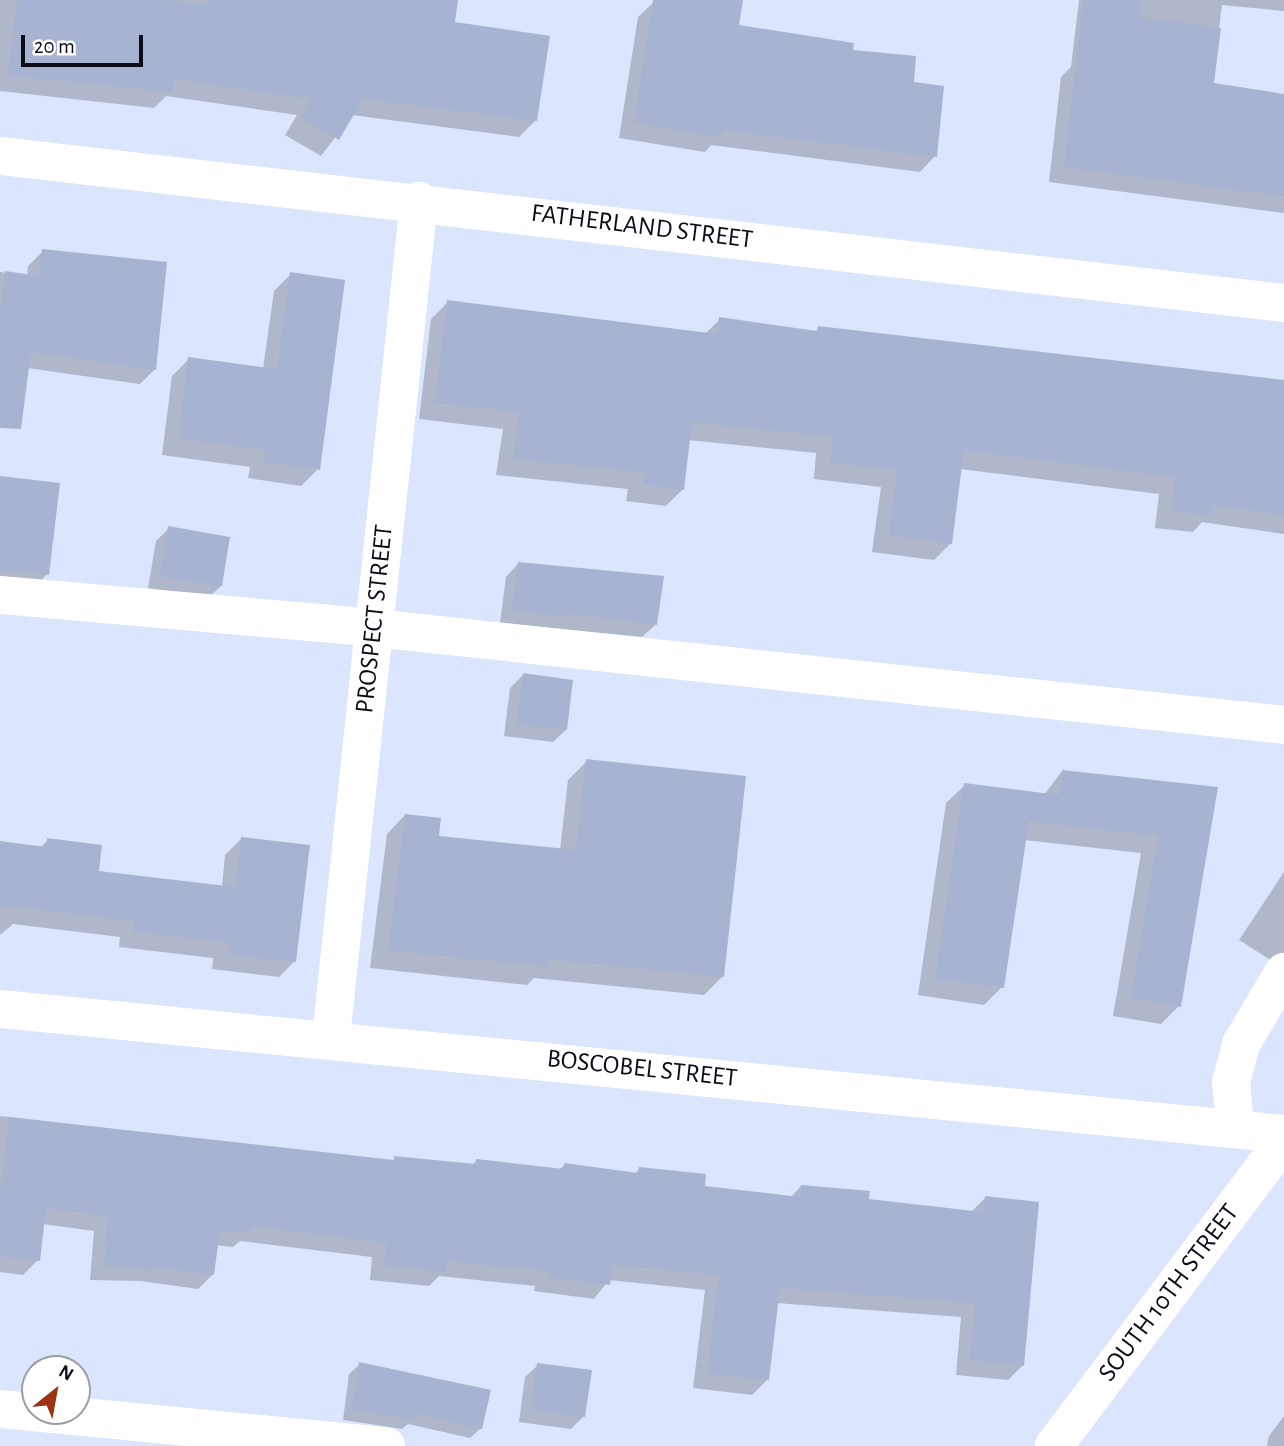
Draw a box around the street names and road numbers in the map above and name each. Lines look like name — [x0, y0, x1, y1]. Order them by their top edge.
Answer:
street label: FATHERLAND STREET — [529, 198, 755, 256]
street label: PROSPECT STREET — [350, 523, 400, 715]
street label: BOSCOBEL STREET — [545, 1043, 739, 1095]
street label: SOUTH 10TH STREET — [1092, 1198, 1246, 1388]

